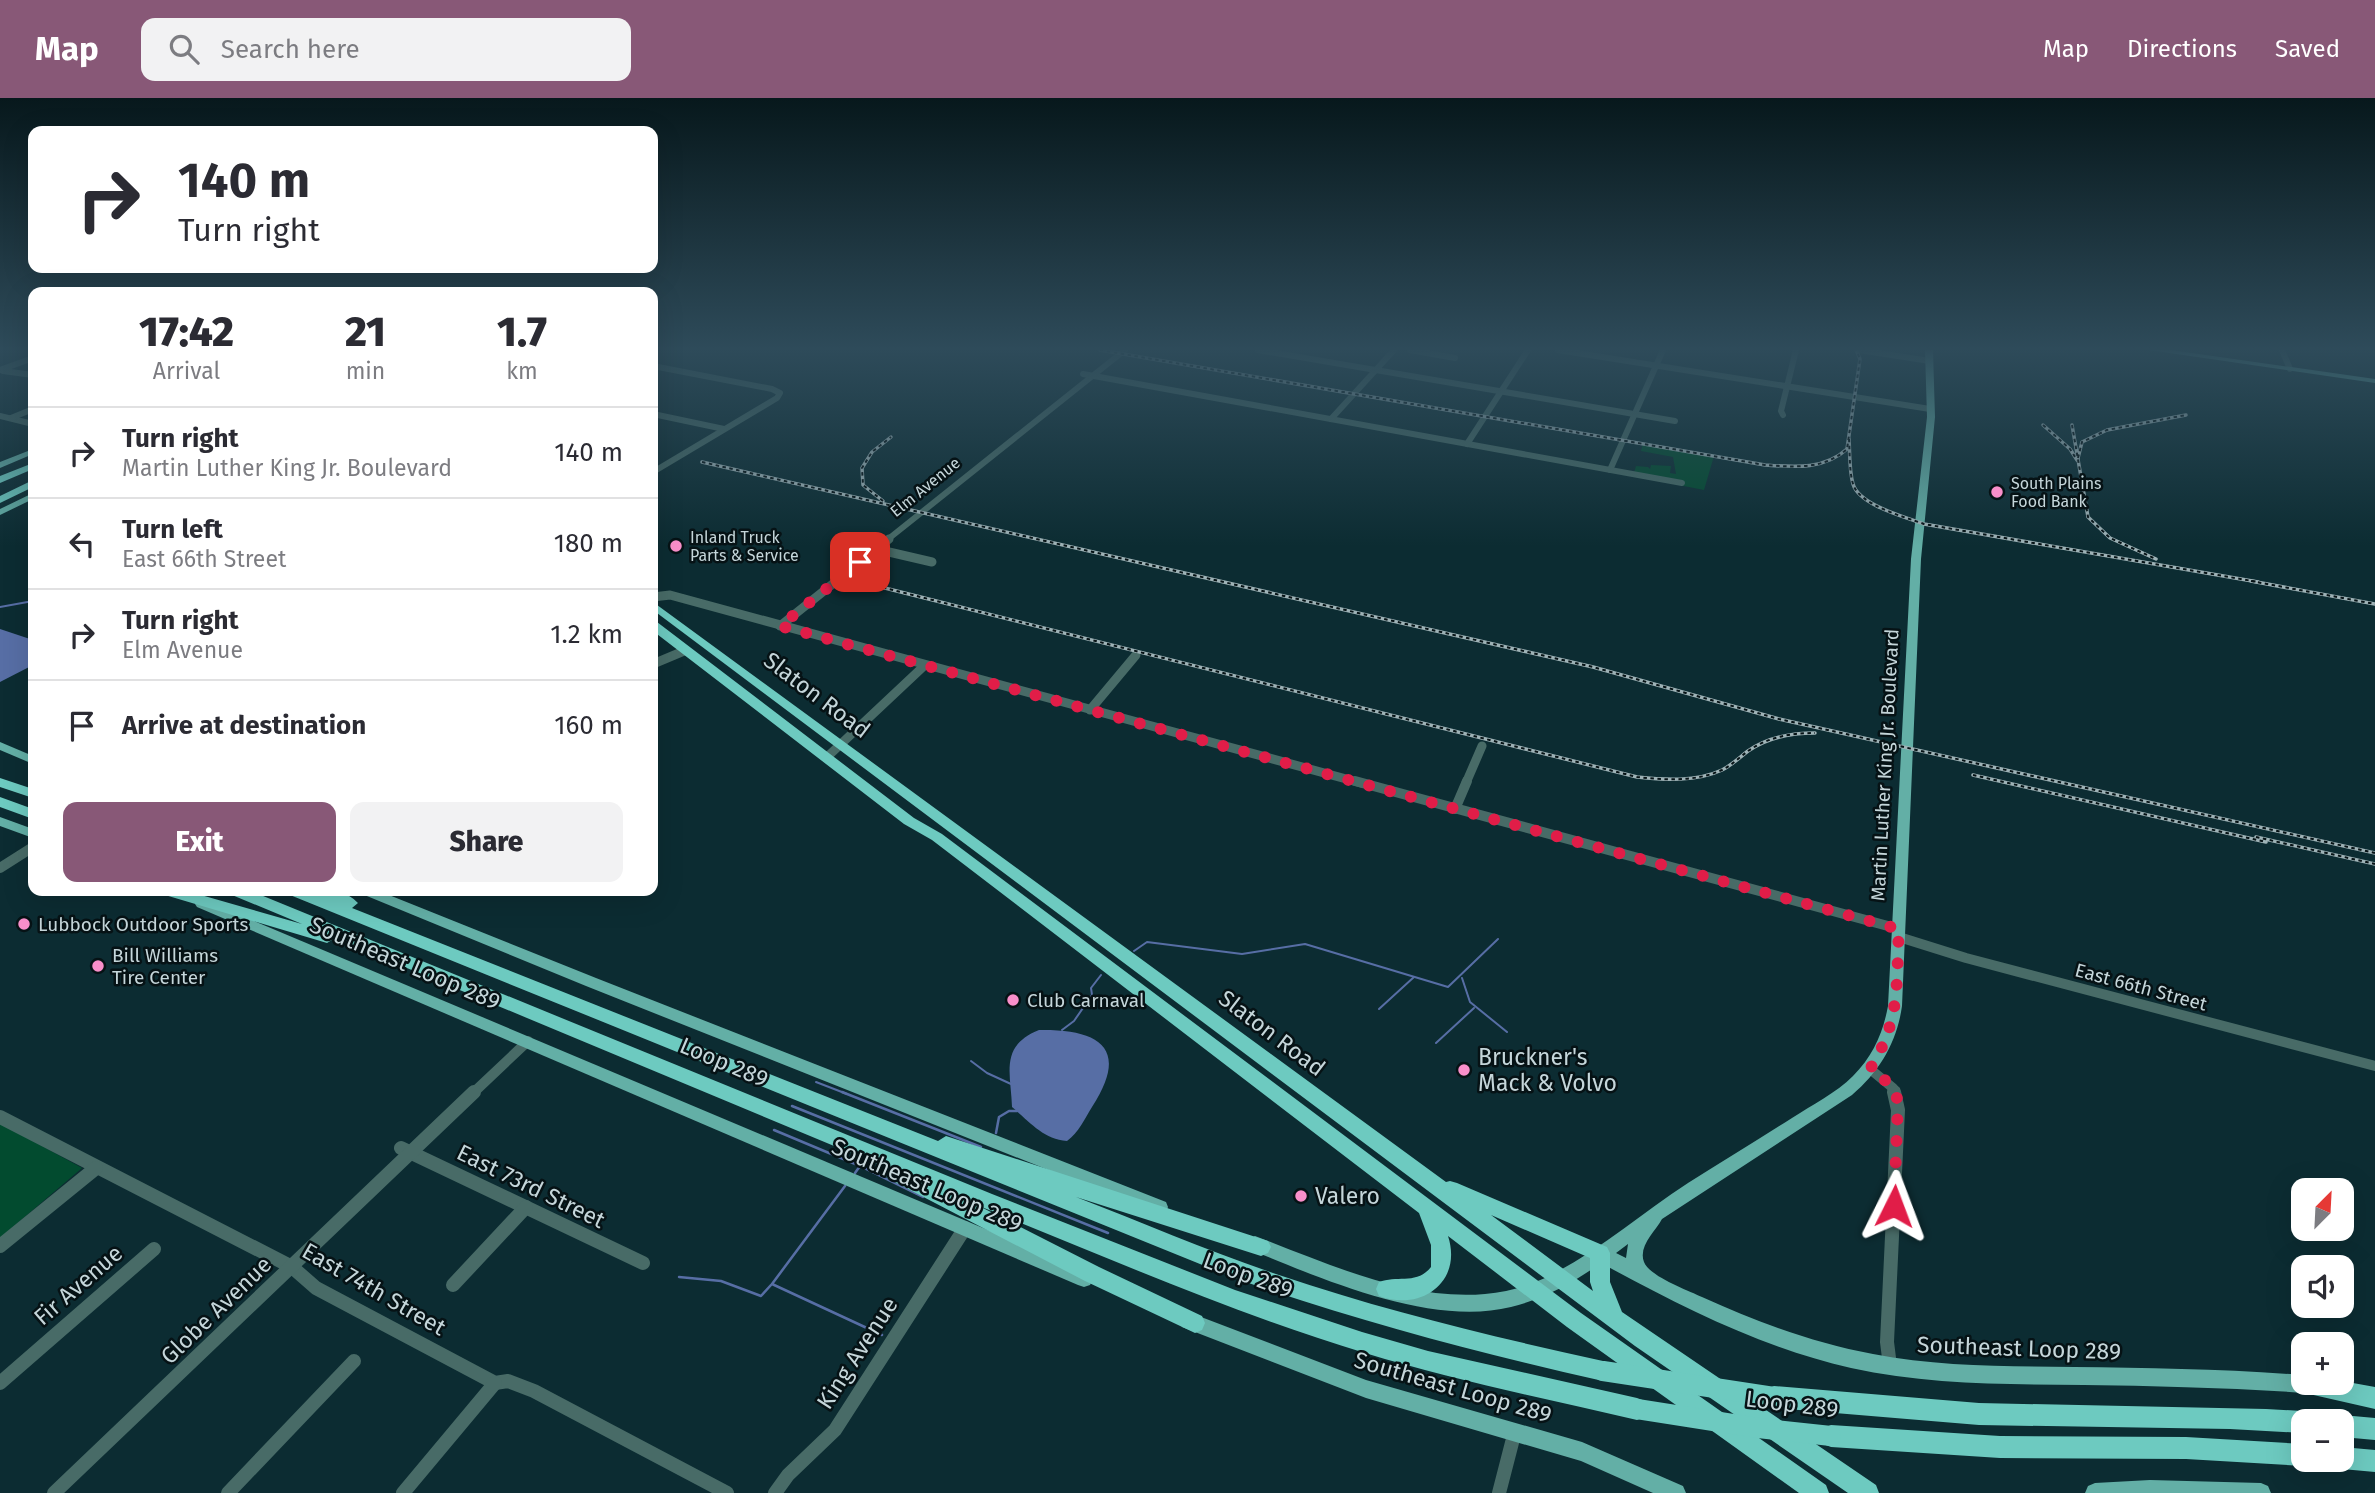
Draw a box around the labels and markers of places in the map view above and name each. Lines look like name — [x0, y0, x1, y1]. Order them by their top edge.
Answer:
place label: South Plains Food Bank — [2011, 474, 2102, 511]
marker: South Plains Food Bank — [1989, 484, 2005, 500]
place label: Inland Truck Parts & Service — [690, 528, 799, 565]
pin — [830, 532, 890, 592]
marker: Inland Truck Parts & Service — [668, 538, 684, 554]
place label: Lubbock Outdoor Sports — [38, 913, 248, 936]
marker: Lubbock Outdoor Sports — [16, 916, 32, 932]
place label: Bill Williams Tire Center — [112, 944, 218, 989]
marker: Bill Williams Tire Center — [90, 958, 106, 974]
place label: Club Carnaval — [1027, 989, 1145, 1012]
marker: Club Carnaval — [1005, 992, 1021, 1008]
place label: Bruckner's Mack & Volvo — [1478, 1043, 1617, 1097]
marker: Bruckner's Mack & Volvo — [1456, 1062, 1472, 1078]
place label: Valero — [1315, 1182, 1380, 1210]
marker: Valero — [1293, 1188, 1309, 1204]

